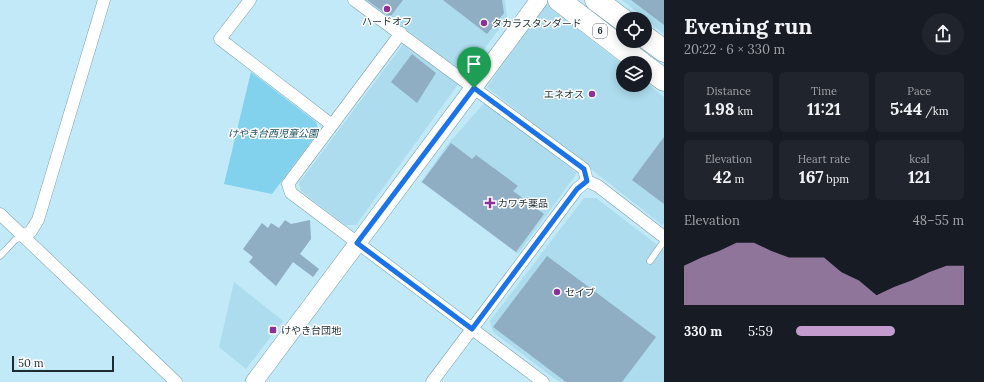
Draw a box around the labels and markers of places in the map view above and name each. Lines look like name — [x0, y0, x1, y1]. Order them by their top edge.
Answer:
marker: ハードオフ — [382, 4, 392, 14]
place label: ハードオフ — [362, 15, 412, 28]
place label: タカラスタンダード — [492, 17, 582, 30]
marker: タカラスタンダード — [479, 18, 489, 28]
pin — [457, 47, 491, 88]
place label: エネオス — [544, 88, 584, 101]
marker: エネオス — [587, 89, 597, 99]
place label: カワチ薬品 — [498, 197, 548, 210]
marker: カワチ薬品 — [485, 198, 495, 208]
place label: セイブ — [565, 286, 595, 299]
marker: セイブ — [552, 287, 562, 297]
place label: けやき台団地 — [281, 324, 342, 337]
marker: けやき台団地 — [268, 325, 278, 335]

